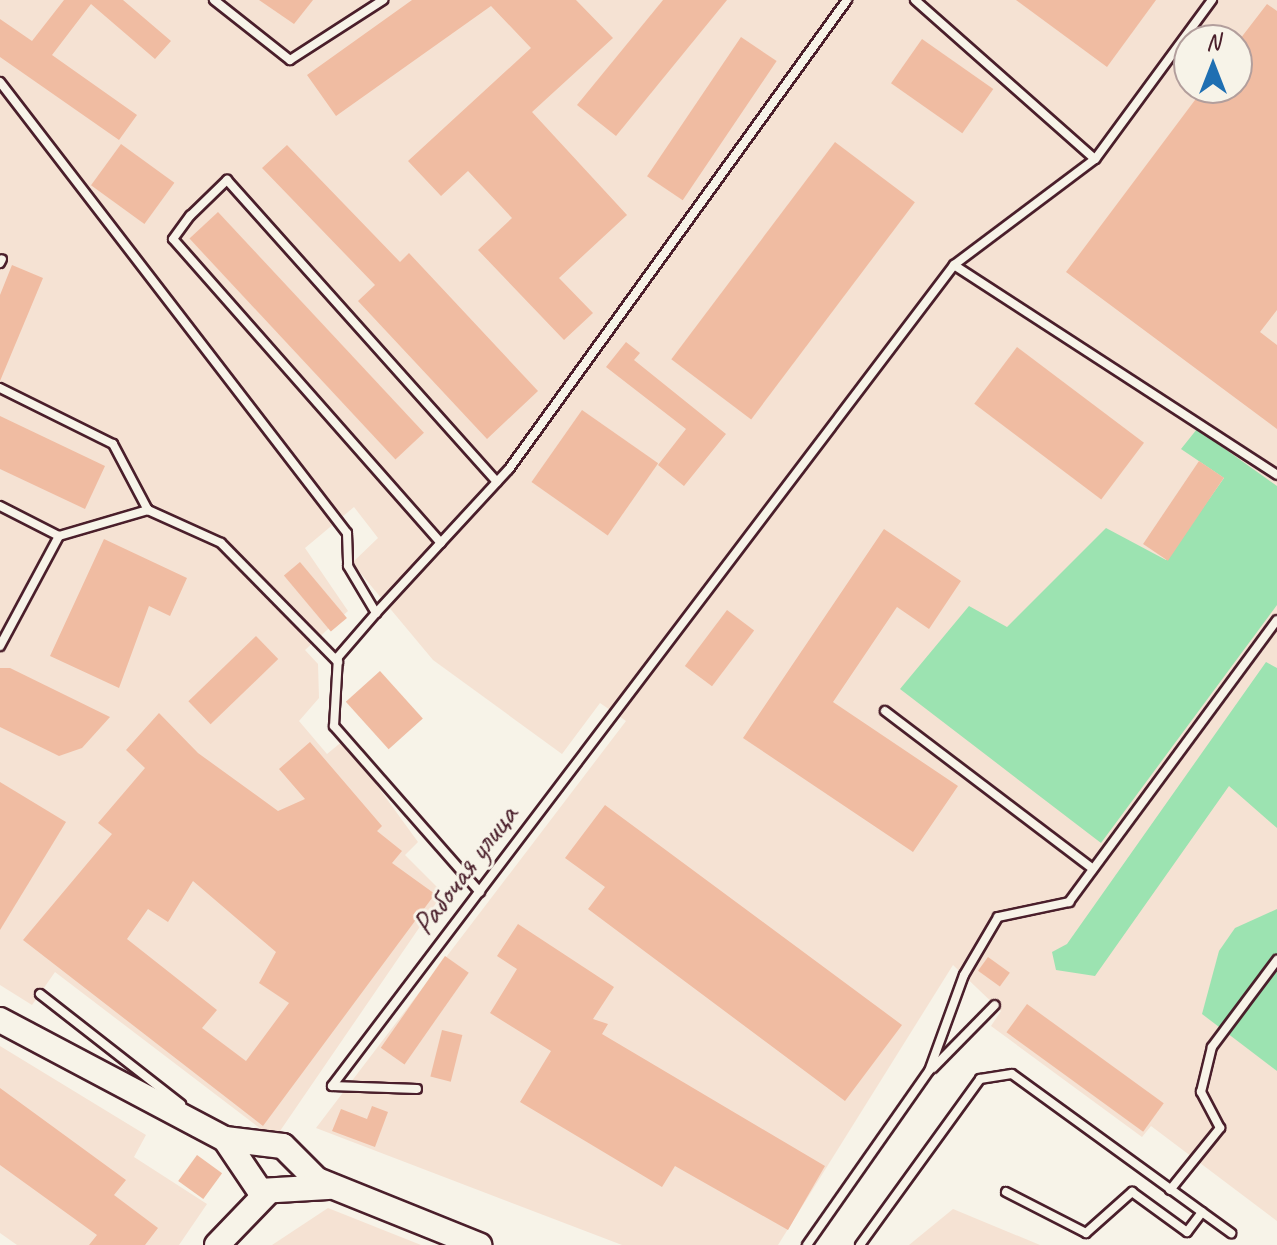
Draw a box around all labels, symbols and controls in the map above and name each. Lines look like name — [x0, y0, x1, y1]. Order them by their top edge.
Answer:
north arrow — [1173, 24, 1253, 104]
text: N — [1206, 28, 1220, 56]
street label: Рабочая улица — [403, 797, 527, 943]

